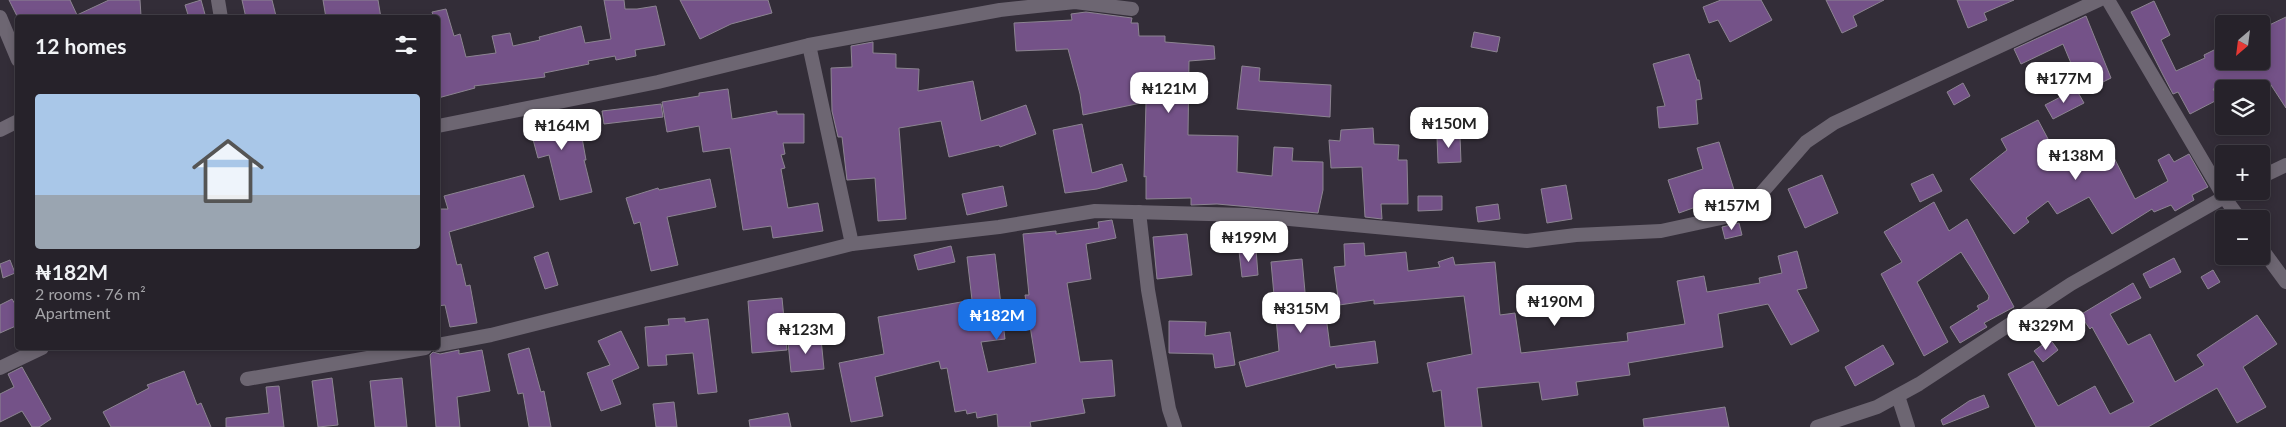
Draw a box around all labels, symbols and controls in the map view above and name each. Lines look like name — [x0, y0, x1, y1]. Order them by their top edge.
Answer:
north arrow — [2215, 15, 2270, 70]
map controls — [2215, 15, 2270, 265]
icon: filters — [392, 31, 420, 59]
text: 12 homes — [35, 33, 126, 58]
pin: ₦177M — [2029, 62, 2099, 104]
text: ₦177M — [2036, 68, 2092, 87]
pin: ₦121M — [1134, 72, 1204, 114]
text: ₦121M — [1141, 78, 1197, 97]
button: layers — [2215, 80, 2270, 135]
pin: ₦150M — [1414, 106, 1484, 149]
pin: ₦164M — [527, 108, 597, 151]
text: ₦150M — [1421, 113, 1477, 132]
text: ₦164M — [534, 115, 590, 134]
icon: home — [183, 126, 273, 216]
pin: ₦138M — [2041, 138, 2111, 181]
text: ₦138M — [2048, 145, 2104, 164]
button: + — [2215, 145, 2270, 200]
pin: ₦157M — [1697, 188, 1767, 231]
text: ₦157M — [1704, 195, 1760, 214]
button: − — [2215, 210, 2270, 265]
pin: ₦199M — [1214, 220, 1284, 263]
text: ₦199M — [1221, 227, 1277, 246]
text: ₦182M — [35, 259, 108, 284]
text: 2 rooms · 76 m² — [35, 284, 146, 303]
pin: ₦190M — [1520, 284, 1590, 327]
text: ₦190M — [1527, 291, 1583, 310]
pin: ₦315M — [1266, 292, 1336, 334]
pin: ₦182M — [962, 298, 1032, 341]
text: ₦315M — [1273, 298, 1329, 317]
text: Apartment — [35, 303, 110, 322]
text: ₦182M — [969, 305, 1025, 324]
pin: ₦329M — [2011, 308, 2081, 351]
pin: ₦123M — [771, 312, 841, 355]
text: ₦329M — [2018, 315, 2074, 334]
text: ₦123M — [778, 319, 834, 338]

